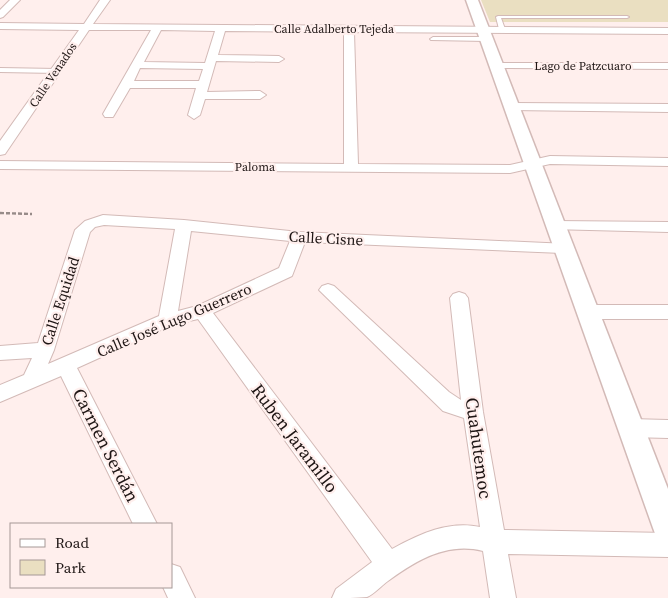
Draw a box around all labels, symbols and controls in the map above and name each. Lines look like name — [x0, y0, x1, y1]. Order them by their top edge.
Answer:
street label: Calle Adalberto Tejeda — [274, 21, 395, 37]
street label: Calle Venados — [25, 40, 81, 110]
street label: Lago de Patzcuaro — [534, 58, 632, 74]
street label: Paloma — [235, 159, 276, 175]
street label: Calle Cisne — [288, 226, 364, 250]
street label: Calle Equidad — [36, 253, 84, 348]
street label: Calle José Lugo Guerrero — [93, 278, 255, 362]
street label: Ruben Jaramillo — [246, 378, 344, 498]
street label: Carmen Serdán — [67, 384, 145, 506]
street label: Cuahutemoc — [460, 396, 499, 500]
legend — [10, 523, 172, 588]
text: Road — [55, 532, 89, 553]
text: Park — [55, 557, 87, 578]

